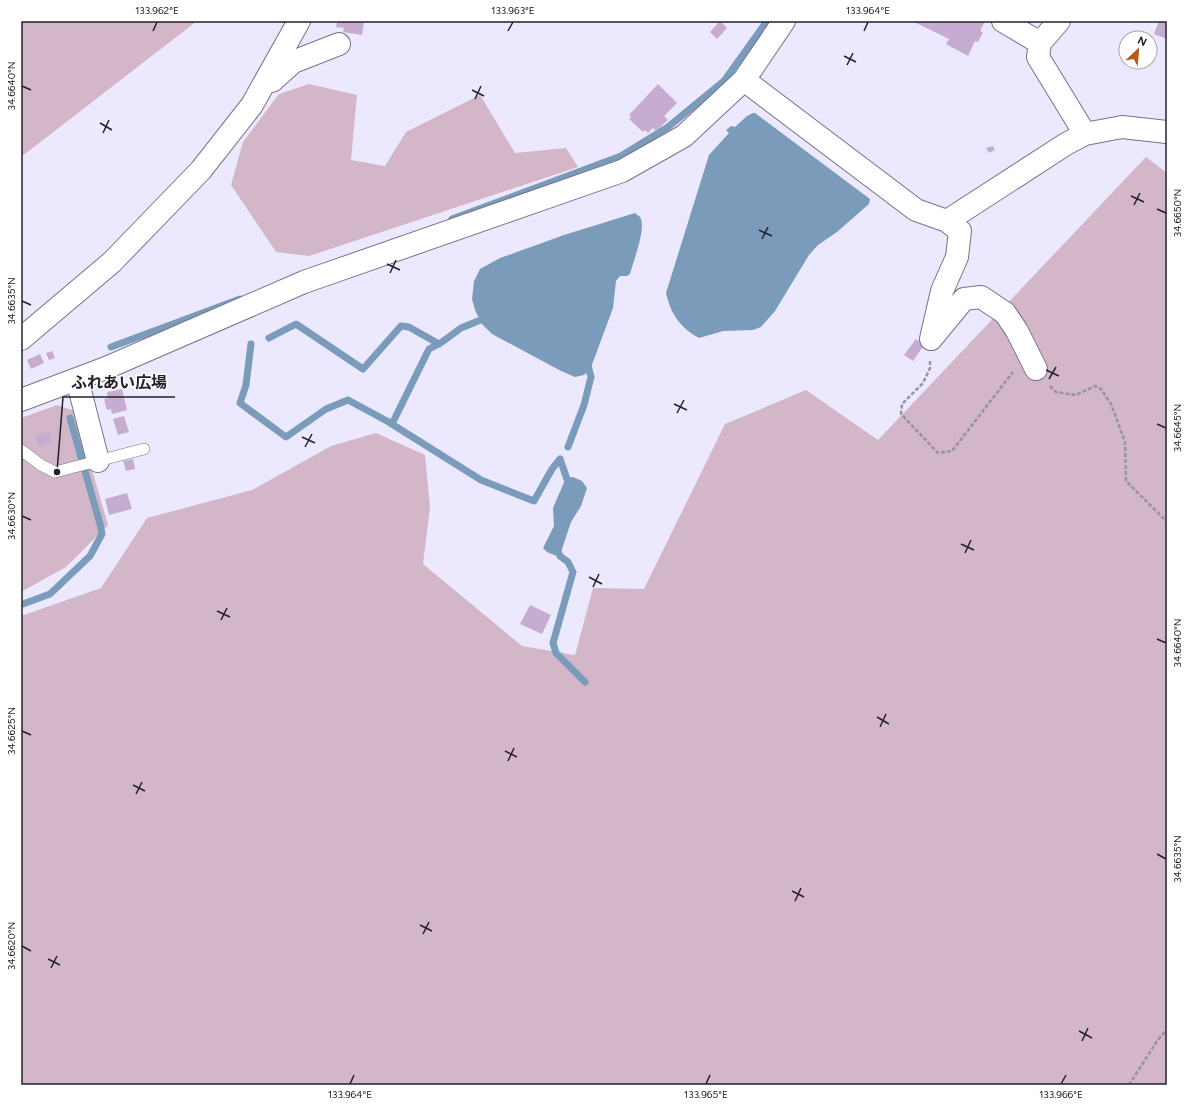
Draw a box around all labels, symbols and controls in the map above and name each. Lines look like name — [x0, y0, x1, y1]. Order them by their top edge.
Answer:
text: 133.962°E — [135, 4, 179, 17]
text: 133.963°E — [491, 4, 535, 17]
text: 133.964°E — [846, 4, 890, 17]
north arrow — [1118, 30, 1158, 70]
text: N — [1135, 34, 1149, 49]
text: 34.6640°N — [5, 61, 18, 111]
text: 34.6650°N — [1171, 189, 1184, 237]
text: 34.6635°N — [5, 277, 18, 325]
callout: ふれあい広場 — [63, 369, 175, 397]
text: ふれあい広場 — [71, 373, 167, 392]
text: 34.6645°N — [1171, 404, 1184, 452]
text: 34.6630°N — [5, 492, 18, 540]
text: 34.6640°N — [1171, 618, 1184, 668]
text: 34.6625°N — [5, 707, 18, 755]
text: 34.6635°N — [1171, 835, 1184, 883]
text: 34.6620°N — [5, 922, 18, 970]
text: 133.964°E — [328, 1088, 372, 1101]
text: 133.965°E — [684, 1088, 728, 1101]
text: 133.966°E — [1039, 1088, 1083, 1101]

